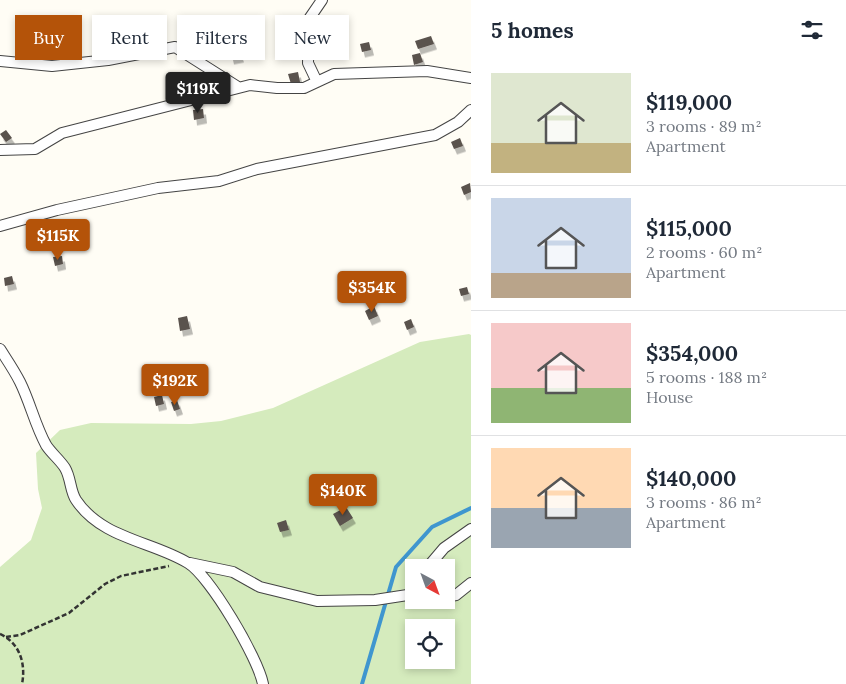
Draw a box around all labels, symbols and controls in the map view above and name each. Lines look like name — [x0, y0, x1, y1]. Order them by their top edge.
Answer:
chip: Buy — [15, 15, 82, 60]
chip: Rent — [92, 15, 167, 60]
chip: Filters — [177, 15, 265, 60]
chip: New — [275, 15, 349, 60]
icon: filters — [798, 16, 826, 44]
text: 5 homes — [491, 17, 574, 44]
pin: $119K — [163, 72, 233, 114]
text: $119K — [176, 78, 220, 98]
text: $119,000 — [646, 89, 732, 116]
icon: home — [531, 93, 591, 153]
text: 3 rooms · 89 m² — [646, 116, 762, 136]
text: Apartment — [646, 136, 726, 156]
text: $115,000 — [646, 215, 732, 242]
pin: $115K — [23, 218, 93, 261]
icon: home — [531, 218, 591, 278]
text: $115K — [37, 225, 79, 245]
text: 2 rooms · 60 m² — [646, 242, 762, 262]
text: Apartment — [646, 262, 726, 282]
pin: $354K — [337, 270, 407, 313]
text: $354K — [348, 277, 396, 297]
text: $354,000 — [646, 340, 738, 367]
icon: home — [531, 343, 591, 403]
pin: $192K — [140, 364, 210, 406]
text: 5 rooms · 188 m² — [646, 367, 767, 387]
text: $192K — [152, 370, 198, 390]
text: House — [646, 387, 693, 407]
text: $140,000 — [646, 465, 736, 492]
icon: home — [531, 468, 591, 528]
pin: $140K — [308, 474, 378, 516]
text: $140K — [320, 480, 366, 500]
text: 3 rooms · 86 m² — [646, 492, 762, 512]
text: Apartment — [646, 512, 726, 532]
north arrow — [405, 559, 455, 609]
map controls — [405, 559, 455, 669]
button: locate — [405, 619, 455, 669]

